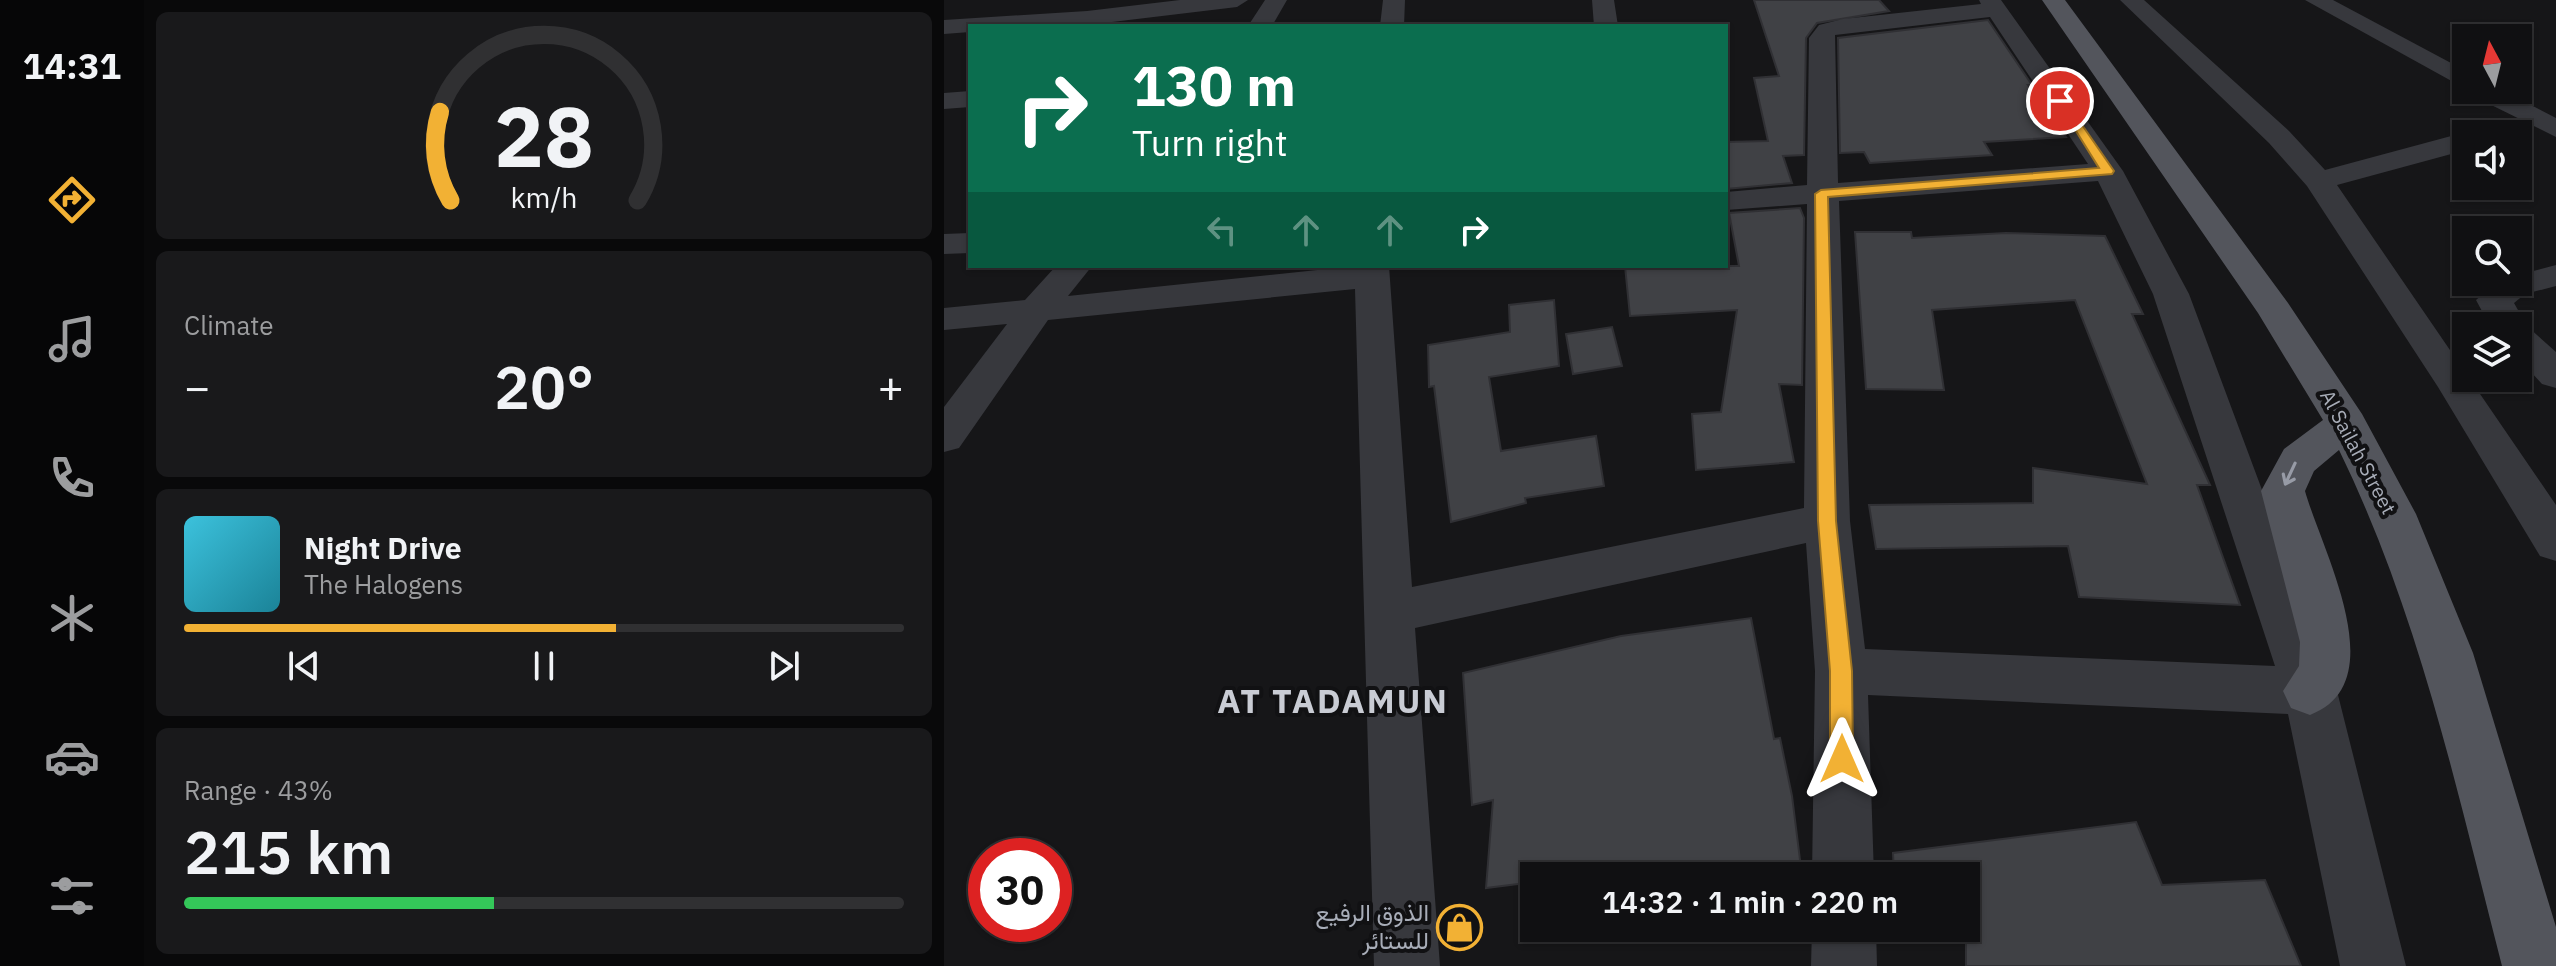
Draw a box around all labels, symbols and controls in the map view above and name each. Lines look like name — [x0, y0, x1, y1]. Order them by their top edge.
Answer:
north arrow — [2452, 24, 2532, 104]
map controls — [2452, 24, 2532, 392]
text: 14:31 — [23, 42, 121, 89]
text: 130 m — [1132, 49, 1296, 121]
icon: right — [1000, 56, 1104, 160]
pin — [2026, 67, 2094, 135]
icon: arrive — [2038, 79, 2082, 123]
text: 28 — [494, 82, 594, 190]
text: Turn right — [1132, 119, 1288, 166]
button: sound — [2452, 120, 2532, 200]
icon: directions — [44, 172, 100, 228]
text: km/h — [510, 179, 578, 216]
icon: left — [1200, 208, 1244, 252]
icon: ahead — [1284, 208, 1328, 252]
icon: ahead — [1368, 208, 1412, 252]
icon: right — [1452, 208, 1496, 252]
button: search — [2452, 216, 2532, 296]
text: Climate — [184, 308, 274, 342]
icon: music — [44, 311, 100, 367]
button: layers — [2452, 312, 2532, 392]
text: 20° — [494, 347, 594, 426]
text: − — [184, 358, 210, 415]
text: + — [878, 358, 904, 415]
street label: Al Sailah Street — [2314, 385, 2403, 519]
icon: phone — [44, 450, 100, 506]
one-way arrow — [2281, 461, 2296, 486]
text: Night Drive — [304, 528, 462, 567]
text: The Halogens — [304, 567, 463, 601]
icon: climate — [44, 590, 100, 646]
icon: previous — [282, 644, 326, 688]
icon: pause — [522, 644, 566, 688]
icon: next — [762, 644, 806, 688]
district label: AT TADAMUN — [1217, 678, 1449, 722]
position arrow — [1800, 717, 1884, 801]
icon: car — [44, 729, 100, 785]
text: Range · 43% — [184, 773, 333, 807]
text: 215 km — [184, 812, 393, 891]
speed limit sign: 30 — [968, 838, 1072, 942]
icon: filters — [44, 868, 100, 924]
text: 14:32 · 1 min · 220 m — [1602, 882, 1898, 921]
place label: الذوق الرفيع للستائر — [1315, 896, 1429, 956]
shop icon: الذوق الرفيع للستائر — [1436, 903, 1484, 951]

